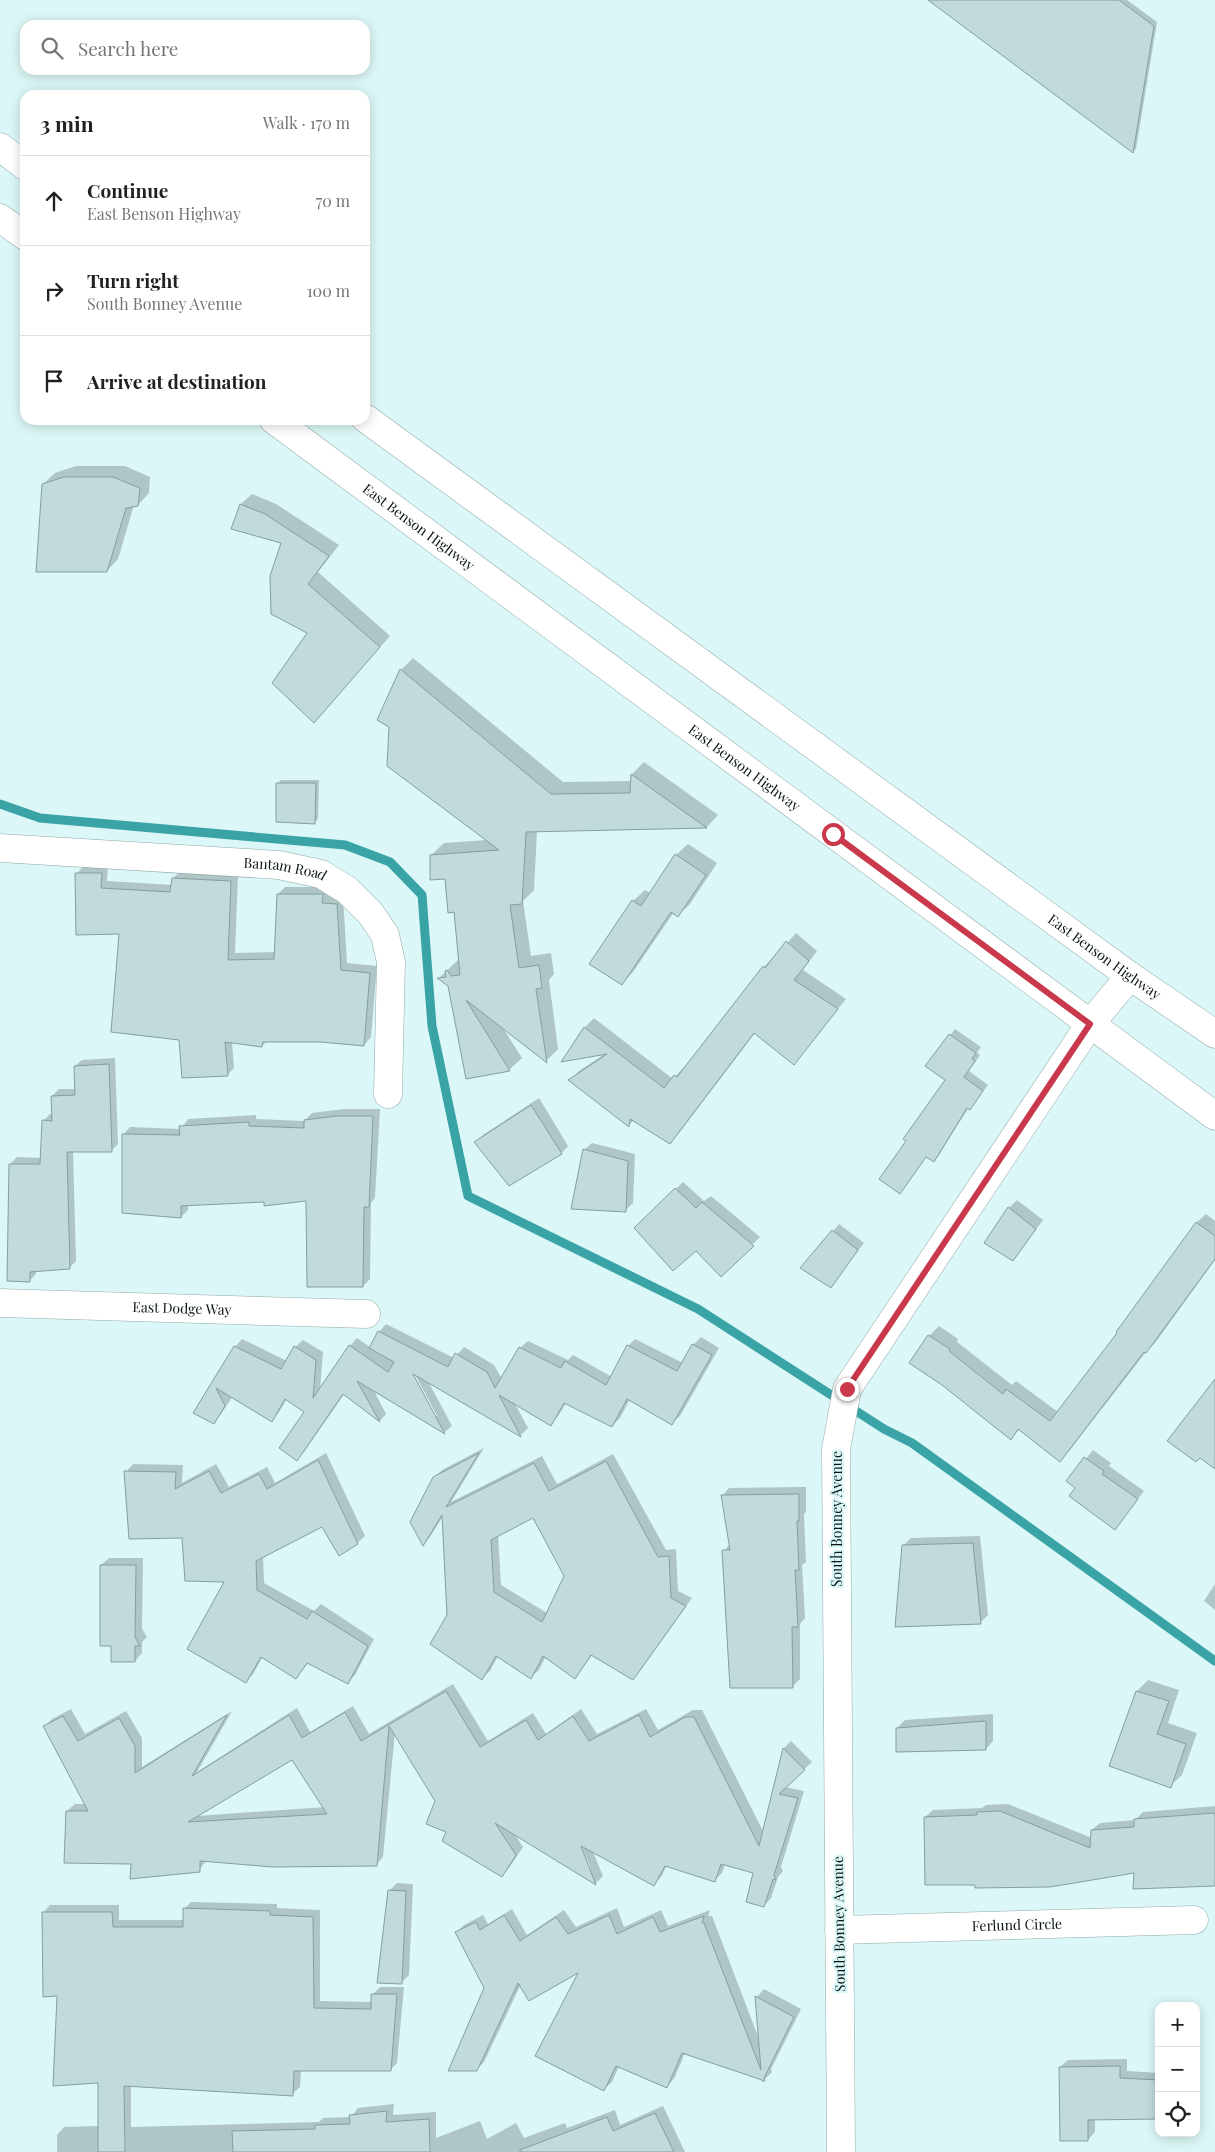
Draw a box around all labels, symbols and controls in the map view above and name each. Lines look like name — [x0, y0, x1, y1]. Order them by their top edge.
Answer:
search box — [20, 20, 370, 75]
icon: search — [38, 34, 66, 62]
text: Search here — [78, 35, 178, 61]
text: 3 min — [40, 109, 94, 137]
text: Walk · 170 m — [263, 112, 350, 133]
text: Continue — [87, 177, 168, 203]
icon: ahead — [40, 187, 68, 215]
text: 70 m — [316, 190, 350, 211]
text: East Benson Highway — [87, 203, 241, 224]
text: Turn right — [87, 267, 179, 293]
icon: right — [40, 277, 68, 305]
text: 100 m — [307, 280, 350, 301]
text: South Bonney Avenue — [87, 293, 242, 314]
icon: arrive — [40, 367, 68, 395]
text: Arrive at destination — [87, 368, 267, 394]
street label: East Benson Highway — [359, 479, 479, 574]
street label: East Benson Highway — [685, 720, 805, 815]
route start — [822, 823, 845, 846]
street label: Bantam Road — [243, 853, 331, 885]
street label: East Benson Highway — [1044, 909, 1165, 1003]
street label: East Dodge Way — [132, 1297, 232, 1319]
route end — [836, 1378, 859, 1401]
street label: South Bonney Avenue — [827, 1451, 846, 1587]
street label: South Bonney Avenue — [828, 1856, 849, 1992]
street label: Ferlund Circle — [972, 1914, 1062, 1935]
map controls — [1155, 2002, 1200, 2137]
button: + — [1155, 2002, 1200, 2047]
button: − — [1155, 2047, 1200, 2092]
button: locate — [1155, 2092, 1200, 2137]

